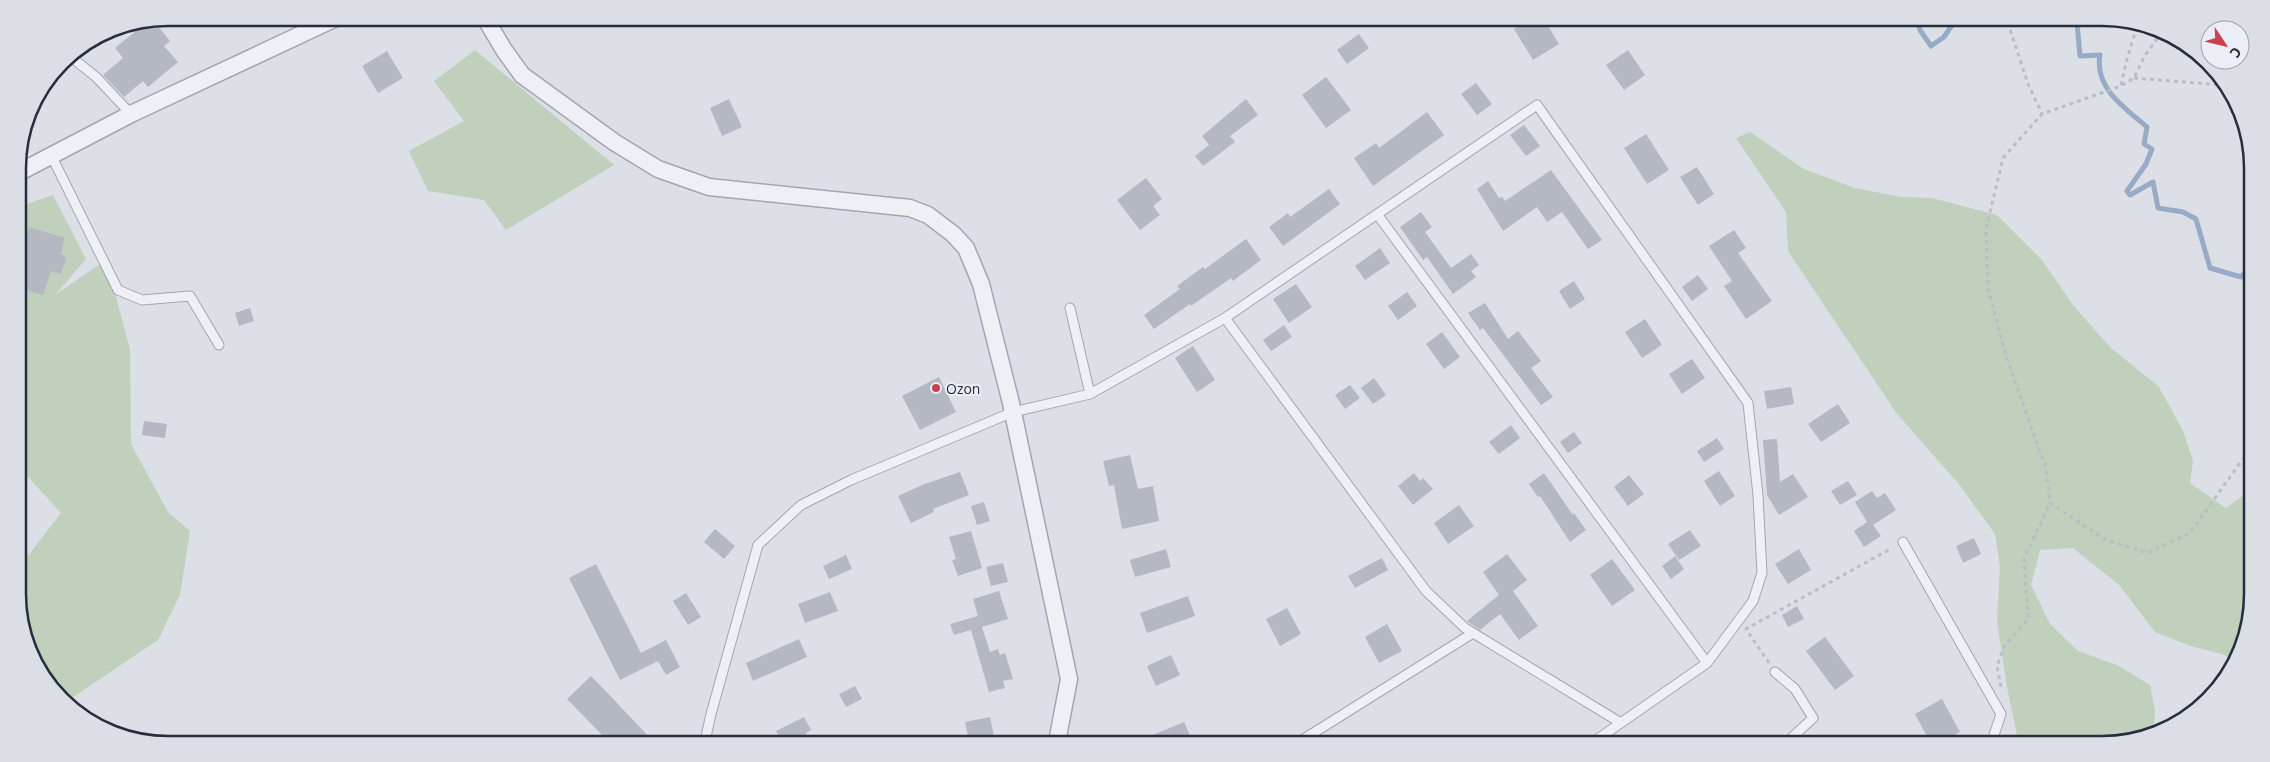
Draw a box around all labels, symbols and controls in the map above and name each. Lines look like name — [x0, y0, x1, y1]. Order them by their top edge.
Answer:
north arrow — [2200, 20, 2250, 70]
text: С — [2226, 44, 2246, 62]
place label: Ozon — [946, 379, 980, 398]
marker: Ozon — [930, 382, 942, 394]

